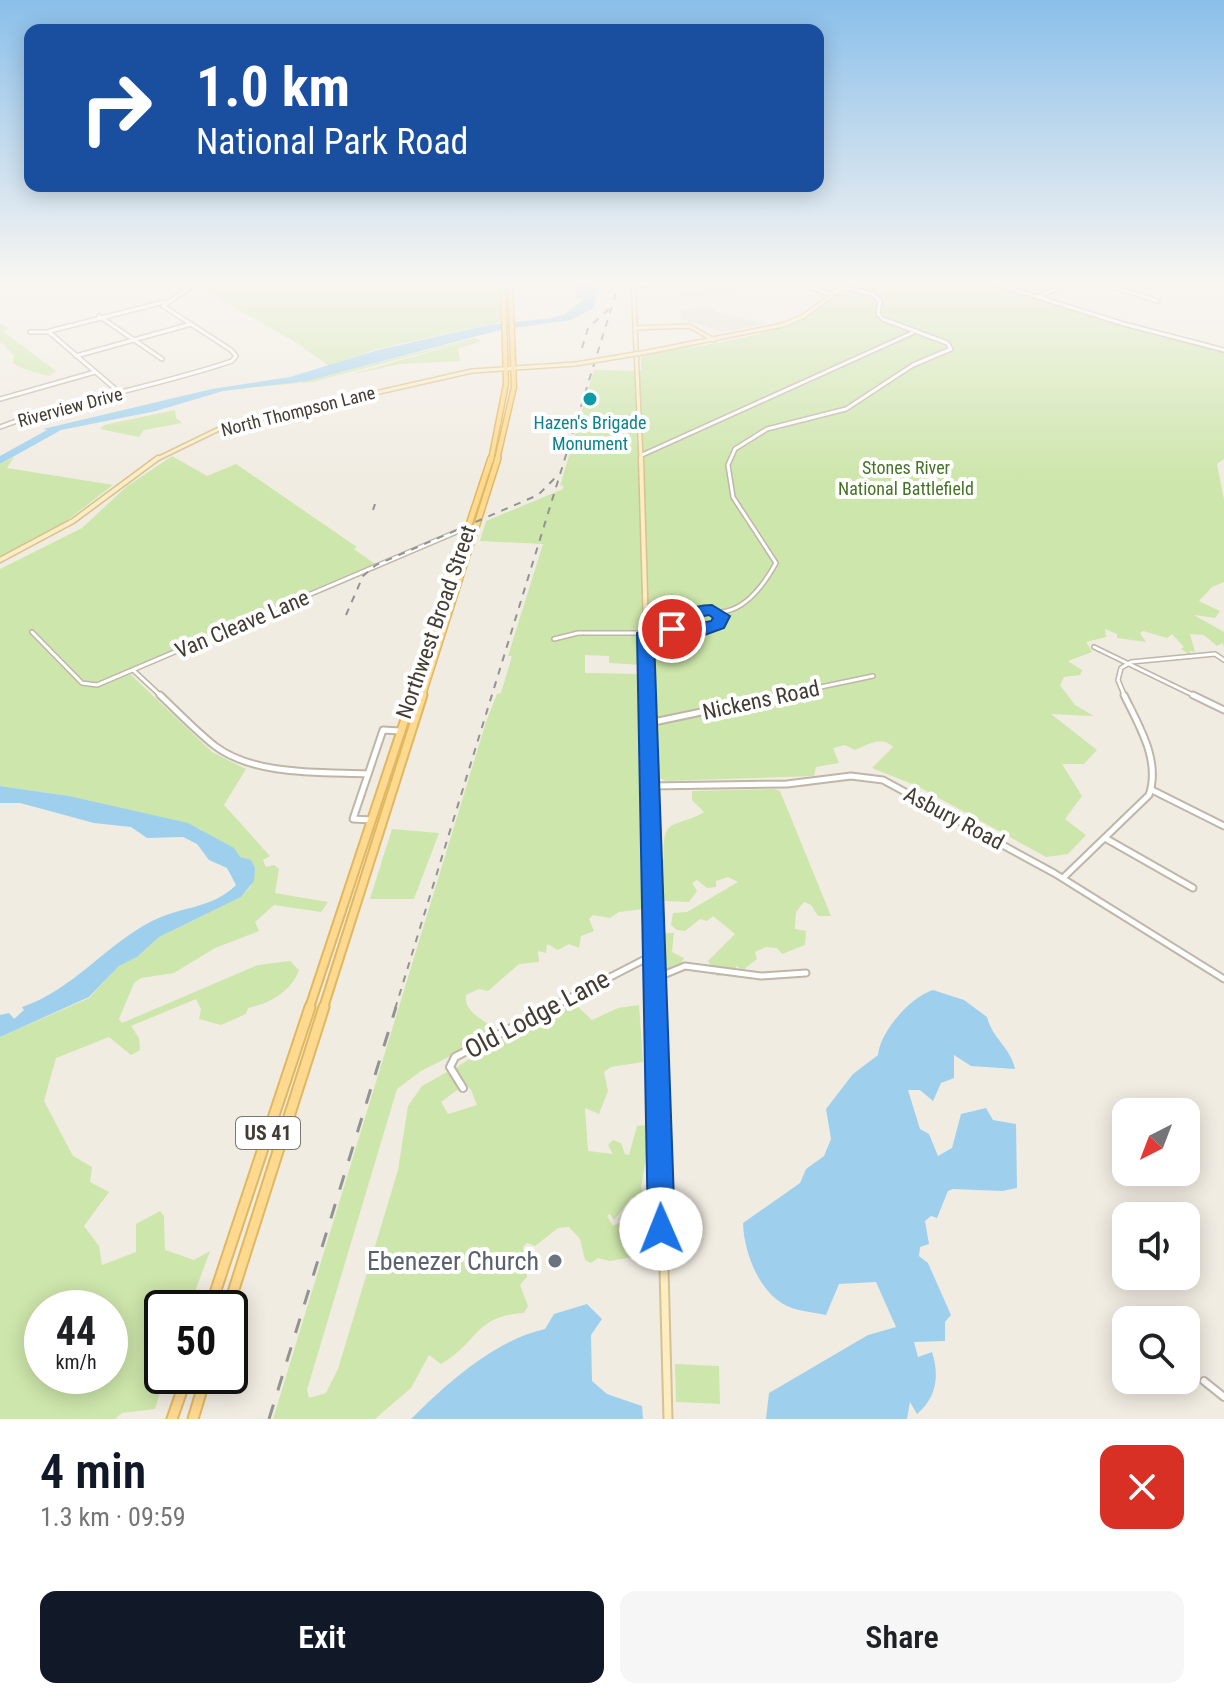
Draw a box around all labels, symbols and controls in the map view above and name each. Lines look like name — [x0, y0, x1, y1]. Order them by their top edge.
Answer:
text: 1.0 km — [196, 54, 350, 120]
icon: right — [64, 56, 168, 160]
text: National Park Road — [196, 121, 468, 163]
street label: North Thompson Lane — [219, 382, 377, 440]
street label: Riverview Drive — [15, 383, 125, 431]
marker: Hazen's Brigade Monument — [581, 390, 599, 408]
place label: Hazen's Brigade Monument — [534, 412, 646, 454]
park label: Stones River National Battlefield — [838, 457, 974, 499]
street label: Northwest Broad Street — [391, 522, 481, 722]
street label: Van Cleave Lane — [171, 585, 313, 663]
pin — [638, 595, 706, 663]
icon: arrive — [650, 607, 694, 651]
street label: Nickens Road — [700, 675, 822, 725]
street label: Asbury Road — [900, 781, 1008, 855]
street label: Old Lodge Lane — [460, 963, 614, 1065]
north arrow — [1112, 1098, 1200, 1186]
map controls — [1112, 1098, 1200, 1394]
road number: US 41 — [236, 1117, 300, 1149]
position arrow — [619, 1187, 703, 1271]
button: sound — [1112, 1202, 1200, 1290]
place label: Ebenezer Church — [367, 1246, 539, 1276]
marker: Ebenezer Church — [546, 1252, 564, 1270]
speed limit sign: 50 — [144, 1290, 248, 1394]
button: search — [1112, 1306, 1200, 1394]
text: 44 — [56, 1308, 96, 1355]
text: km/h — [55, 1350, 97, 1374]
text: 4 min — [40, 1443, 146, 1500]
button: close — [1100, 1445, 1184, 1529]
text: 1.3 km · 09:59 — [40, 1502, 185, 1532]
button: Exit — [40, 1591, 604, 1683]
button: Share — [620, 1591, 1184, 1683]

